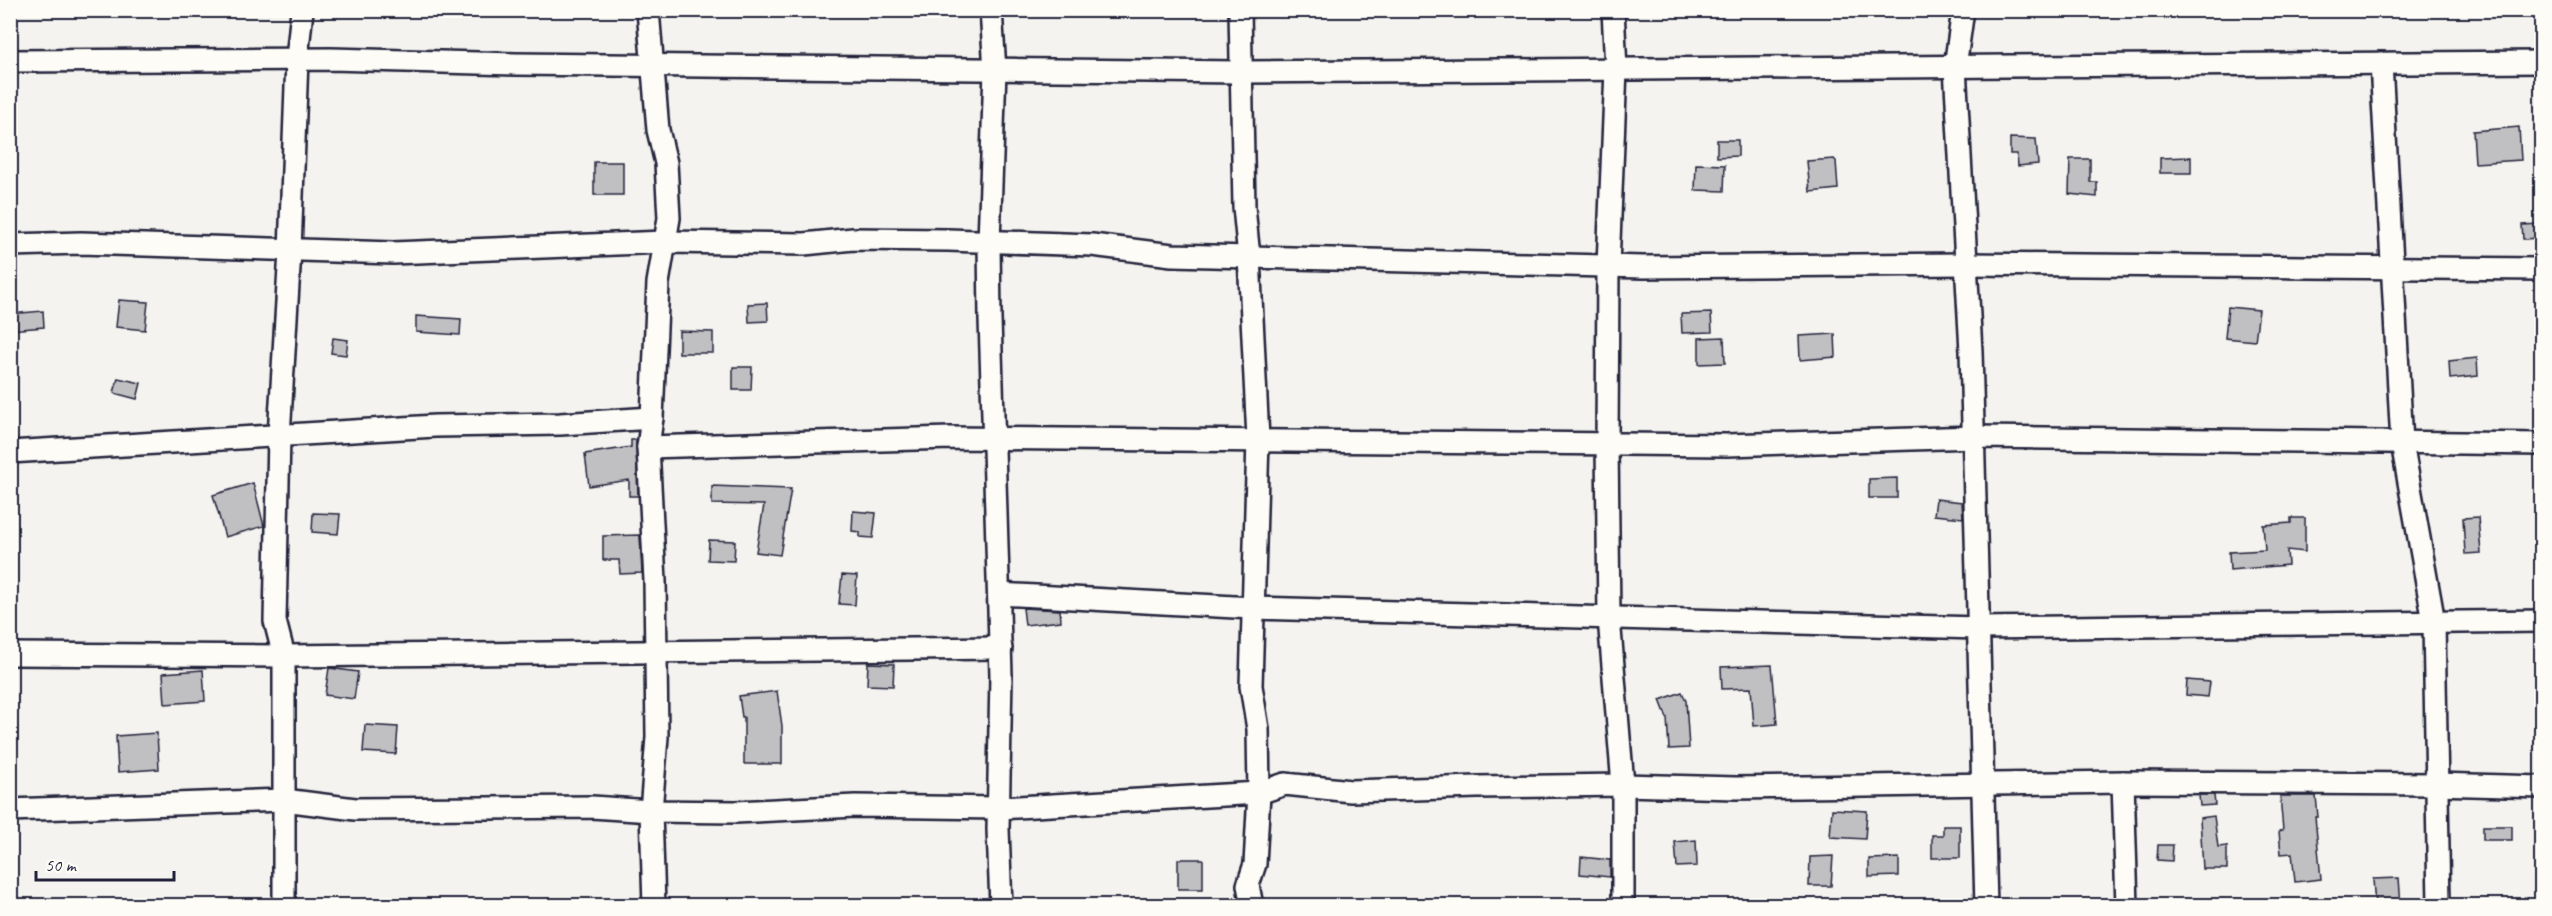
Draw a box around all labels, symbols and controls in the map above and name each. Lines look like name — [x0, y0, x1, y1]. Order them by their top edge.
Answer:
scale bar — [36, 844, 174, 882]
text: 50 m — [45, 854, 78, 876]

